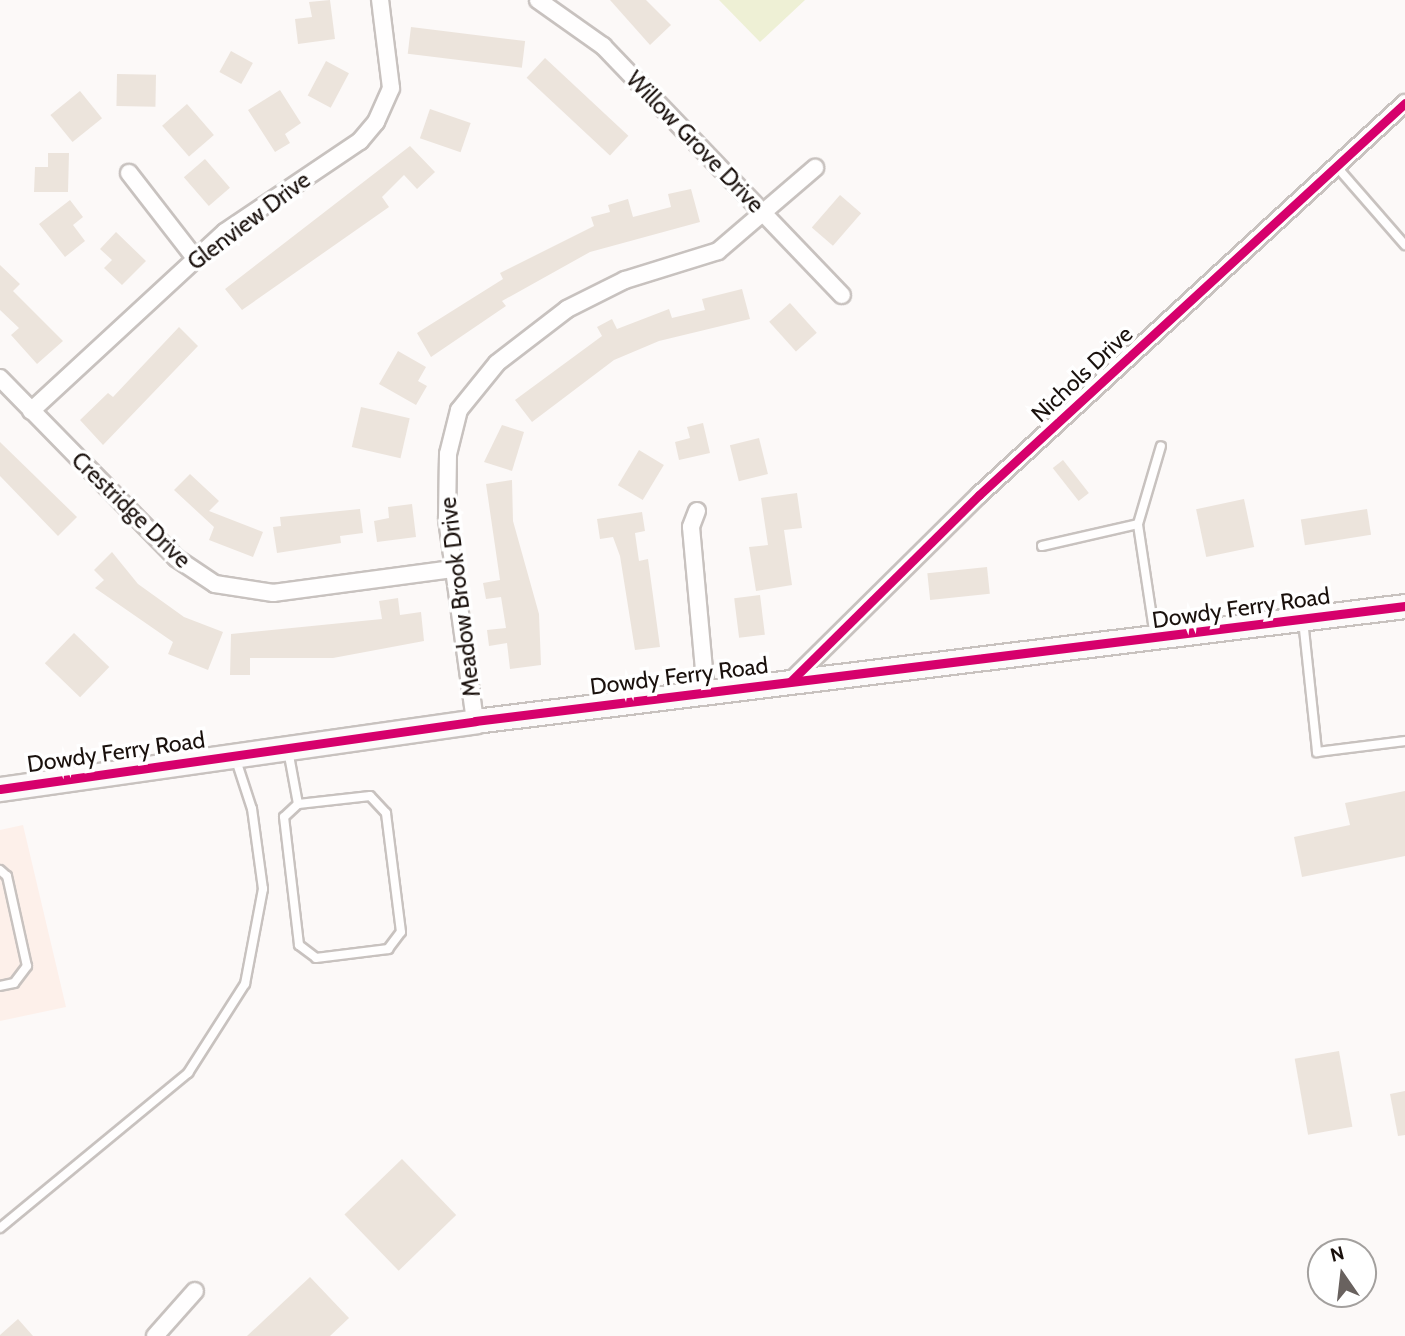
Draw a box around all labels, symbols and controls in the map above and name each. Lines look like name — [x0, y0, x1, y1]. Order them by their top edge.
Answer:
street label: Willow Grove Drive — [620, 66, 770, 218]
street label: Glenview Drive — [182, 166, 316, 276]
street label: Nichols Drive — [1026, 320, 1138, 428]
street label: Crestridge Drive — [66, 446, 196, 574]
street label: Meadow Brook Drive — [434, 495, 486, 699]
street label: Dowdy Ferry Road — [1150, 582, 1332, 634]
street label: Dowdy Ferry Road — [588, 651, 770, 701]
street label: Dowdy Ferry Road — [25, 726, 207, 778]
north arrow — [1307, 1238, 1377, 1308]
text: N — [1328, 1241, 1347, 1267]

